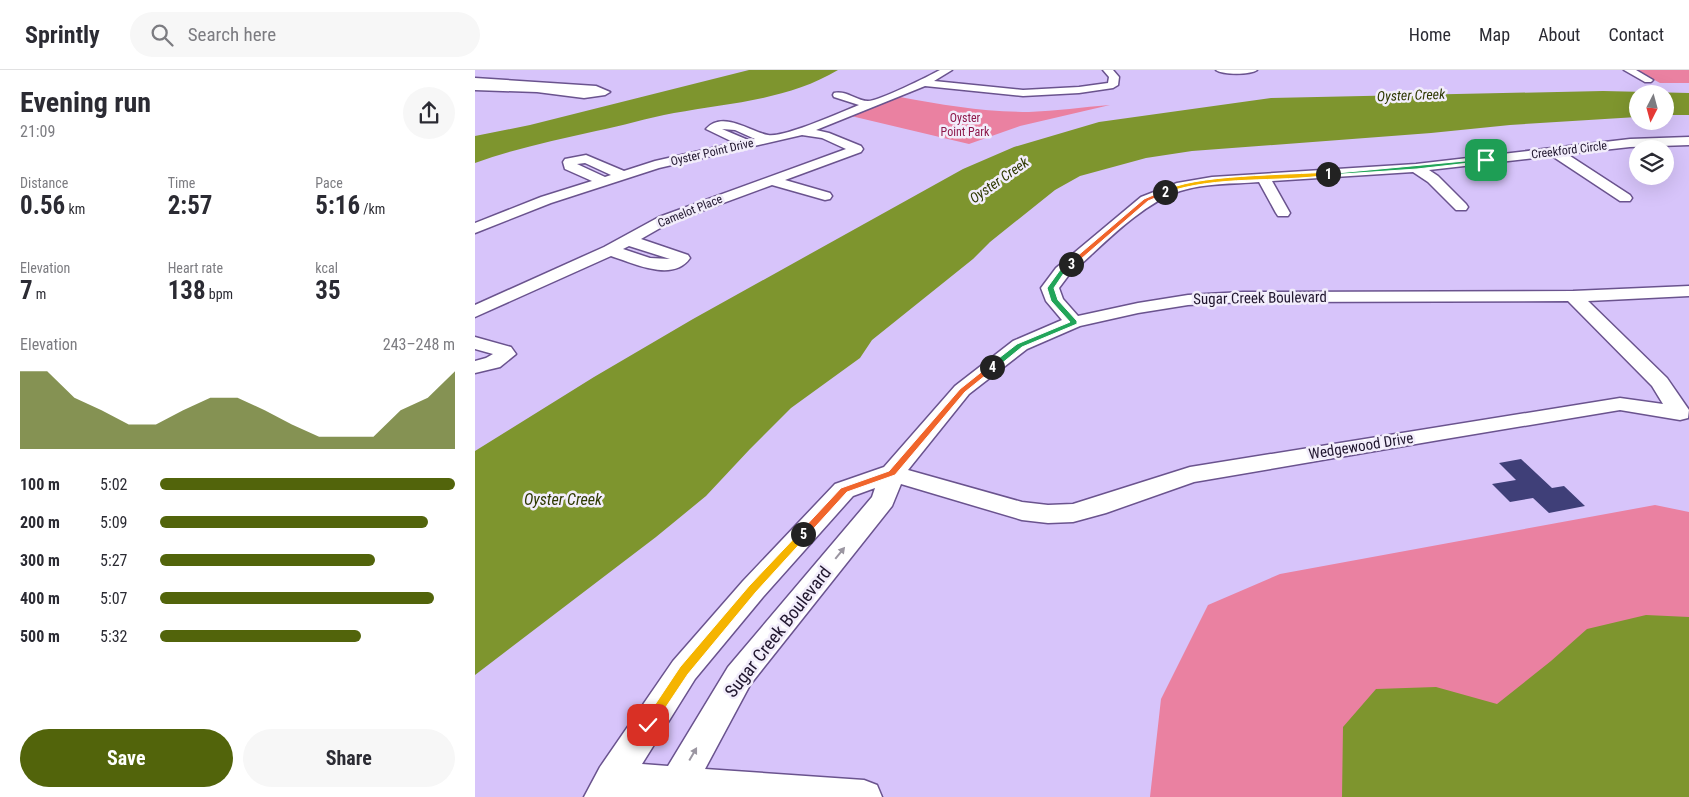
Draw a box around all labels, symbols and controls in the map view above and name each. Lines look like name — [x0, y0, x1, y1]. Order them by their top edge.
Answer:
search box — [130, 12, 480, 57]
text: Sprintly — [25, 21, 100, 49]
icon: search — [148, 21, 176, 49]
text: Search here — [188, 23, 276, 46]
text: Home — [1409, 24, 1451, 45]
text: Map — [1479, 24, 1510, 45]
text: About — [1538, 24, 1580, 45]
text: Contact — [1608, 24, 1664, 45]
north arrow — [1629, 85, 1674, 130]
map controls — [1629, 85, 1674, 185]
text: Evening run — [20, 86, 151, 119]
water label: Oyster Creek — [1377, 86, 1446, 104]
button: share — [403, 87, 455, 139]
park label: Oyster Point Park — [941, 111, 990, 139]
text: 21:09 — [20, 122, 55, 141]
street label: Oyster Point Drive — [669, 136, 755, 168]
street label: Creekford Circle — [1530, 138, 1608, 162]
pin — [1465, 139, 1507, 181]
button: layers — [1629, 140, 1674, 185]
icon: arrive — [1472, 146, 1500, 174]
water label: Oyster Creek — [966, 153, 1032, 206]
pin: 1 — [1315, 162, 1341, 186]
text: 1 — [1325, 166, 1332, 182]
text: Distance — [20, 175, 68, 191]
text: Time — [168, 175, 195, 191]
text: Pace — [315, 175, 343, 191]
pin: 2 — [1153, 180, 1177, 204]
text: 2 — [1162, 184, 1169, 200]
text: 0.56 — [20, 191, 65, 220]
text: 2:57 — [168, 191, 212, 220]
text: 5:16 — [315, 191, 360, 220]
street label: Camelot Place — [656, 192, 725, 230]
text: km — [65, 201, 85, 217]
text: /km — [360, 201, 385, 217]
pin: 3 — [1059, 252, 1083, 276]
text: 3 — [1068, 256, 1075, 272]
text: Elevation — [20, 260, 70, 276]
text: Heart rate — [168, 260, 223, 276]
text: kcal — [315, 260, 338, 276]
text: 7 — [20, 276, 33, 305]
text: 138 — [168, 276, 206, 305]
text: 35 — [315, 276, 341, 305]
text: m — [33, 286, 46, 302]
text: bpm — [206, 286, 233, 302]
street label: Sugar Creek Boulevard — [1193, 288, 1327, 308]
text: Elevation — [20, 335, 78, 354]
text: 243–248 m — [383, 335, 455, 354]
pin: 4 — [979, 354, 1005, 380]
text: 4 — [989, 359, 996, 375]
street label: Wedgewood Drive — [1307, 429, 1415, 463]
text: 100 m — [20, 475, 60, 494]
text: 5:02 — [100, 475, 127, 494]
water label: Oyster Creek — [524, 490, 603, 509]
text: 200 m — [20, 513, 60, 532]
text: 5:09 — [100, 513, 127, 532]
pin: 5 — [791, 522, 815, 546]
text: 5 — [800, 526, 807, 542]
one-way arrow — [835, 547, 846, 560]
text: 300 m — [20, 551, 60, 570]
text: 5:27 — [100, 551, 127, 570]
street label: Sugar Creek Boulevard — [720, 562, 835, 701]
text: 400 m — [20, 589, 60, 608]
text: 5:07 — [100, 589, 127, 608]
text: 500 m — [20, 627, 60, 646]
text: 5:32 — [100, 627, 127, 646]
pin — [627, 704, 669, 746]
icon: check — [634, 711, 662, 739]
button: Save — [20, 729, 233, 787]
button: Share — [243, 729, 455, 787]
one-way arrow — [689, 748, 698, 761]

